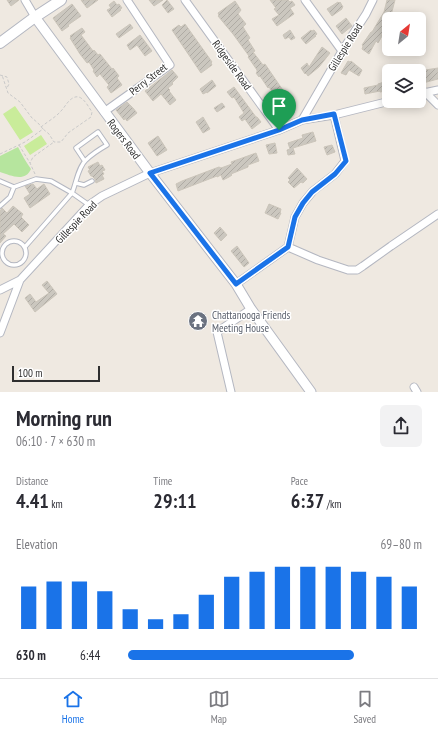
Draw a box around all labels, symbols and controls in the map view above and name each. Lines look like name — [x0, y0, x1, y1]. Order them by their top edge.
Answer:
north arrow — [382, 12, 426, 56]
map controls — [382, 12, 426, 108]
street label: Gillespie Road — [325, 20, 365, 74]
street label: Ridgeside Road — [209, 37, 255, 93]
street label: Perry Street — [126, 60, 170, 98]
button: layers — [382, 64, 426, 108]
pin — [262, 89, 296, 130]
icon: arrive — [268, 95, 290, 117]
street label: Rogers Road — [104, 116, 144, 162]
street label: Gillespie Road — [52, 198, 100, 246]
place label: Chattanooga Friends Meeting House — [212, 308, 291, 335]
temple icon: Chattanooga Friends Meeting House — [187, 310, 209, 332]
scale bar — [12, 364, 100, 383]
text: 100 m — [18, 366, 42, 380]
text: Morning run — [16, 404, 112, 432]
button: share — [380, 405, 422, 447]
text: 06:10 · 7 × 630 m — [16, 433, 95, 450]
text: Distance — [16, 474, 48, 488]
text: Time — [153, 474, 172, 488]
text: Pace — [291, 474, 308, 488]
text: 4.41 — [16, 488, 49, 514]
text: 29:11 — [153, 488, 197, 514]
text: 6:37 — [291, 488, 324, 514]
text: km — [49, 497, 63, 511]
text: /km — [324, 497, 341, 511]
text: Elevation — [16, 536, 58, 553]
text: 69–80 m — [380, 536, 422, 553]
text: 630 m — [16, 647, 46, 664]
text: 6:44 — [80, 647, 100, 664]
tab: Home — [62, 688, 84, 726]
tab: Map — [208, 688, 230, 726]
tab: Saved — [353, 688, 376, 726]

